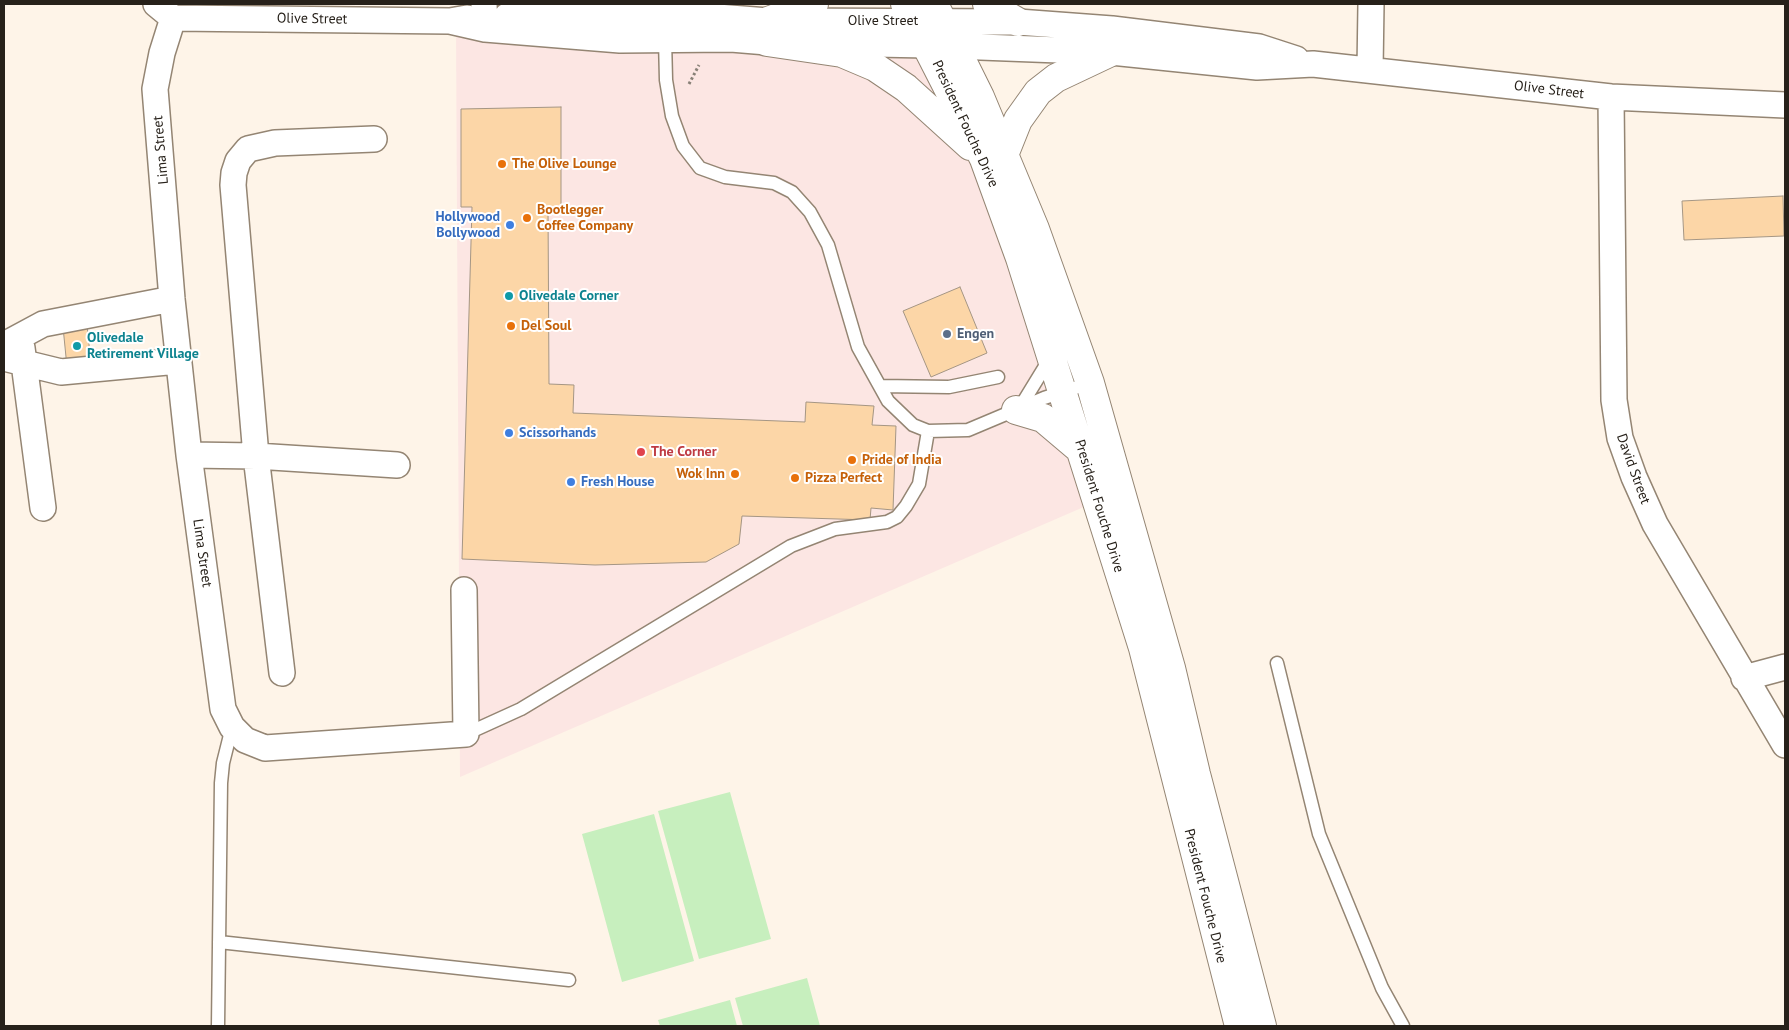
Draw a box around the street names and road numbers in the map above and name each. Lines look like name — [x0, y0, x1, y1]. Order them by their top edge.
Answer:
street label: Olive Street — [277, 10, 347, 28]
street label: Olive Street — [848, 13, 918, 29]
street label: President Fouche Drive — [928, 58, 1002, 190]
street label: Olive Street — [1513, 77, 1585, 103]
street label: Lima Street — [150, 115, 172, 185]
street label: David Street — [1613, 432, 1653, 506]
street label: President Fouche Drive — [1071, 437, 1127, 575]
street label: Lima Street — [189, 518, 215, 588]
street label: President Fouche Drive — [1180, 827, 1230, 965]

